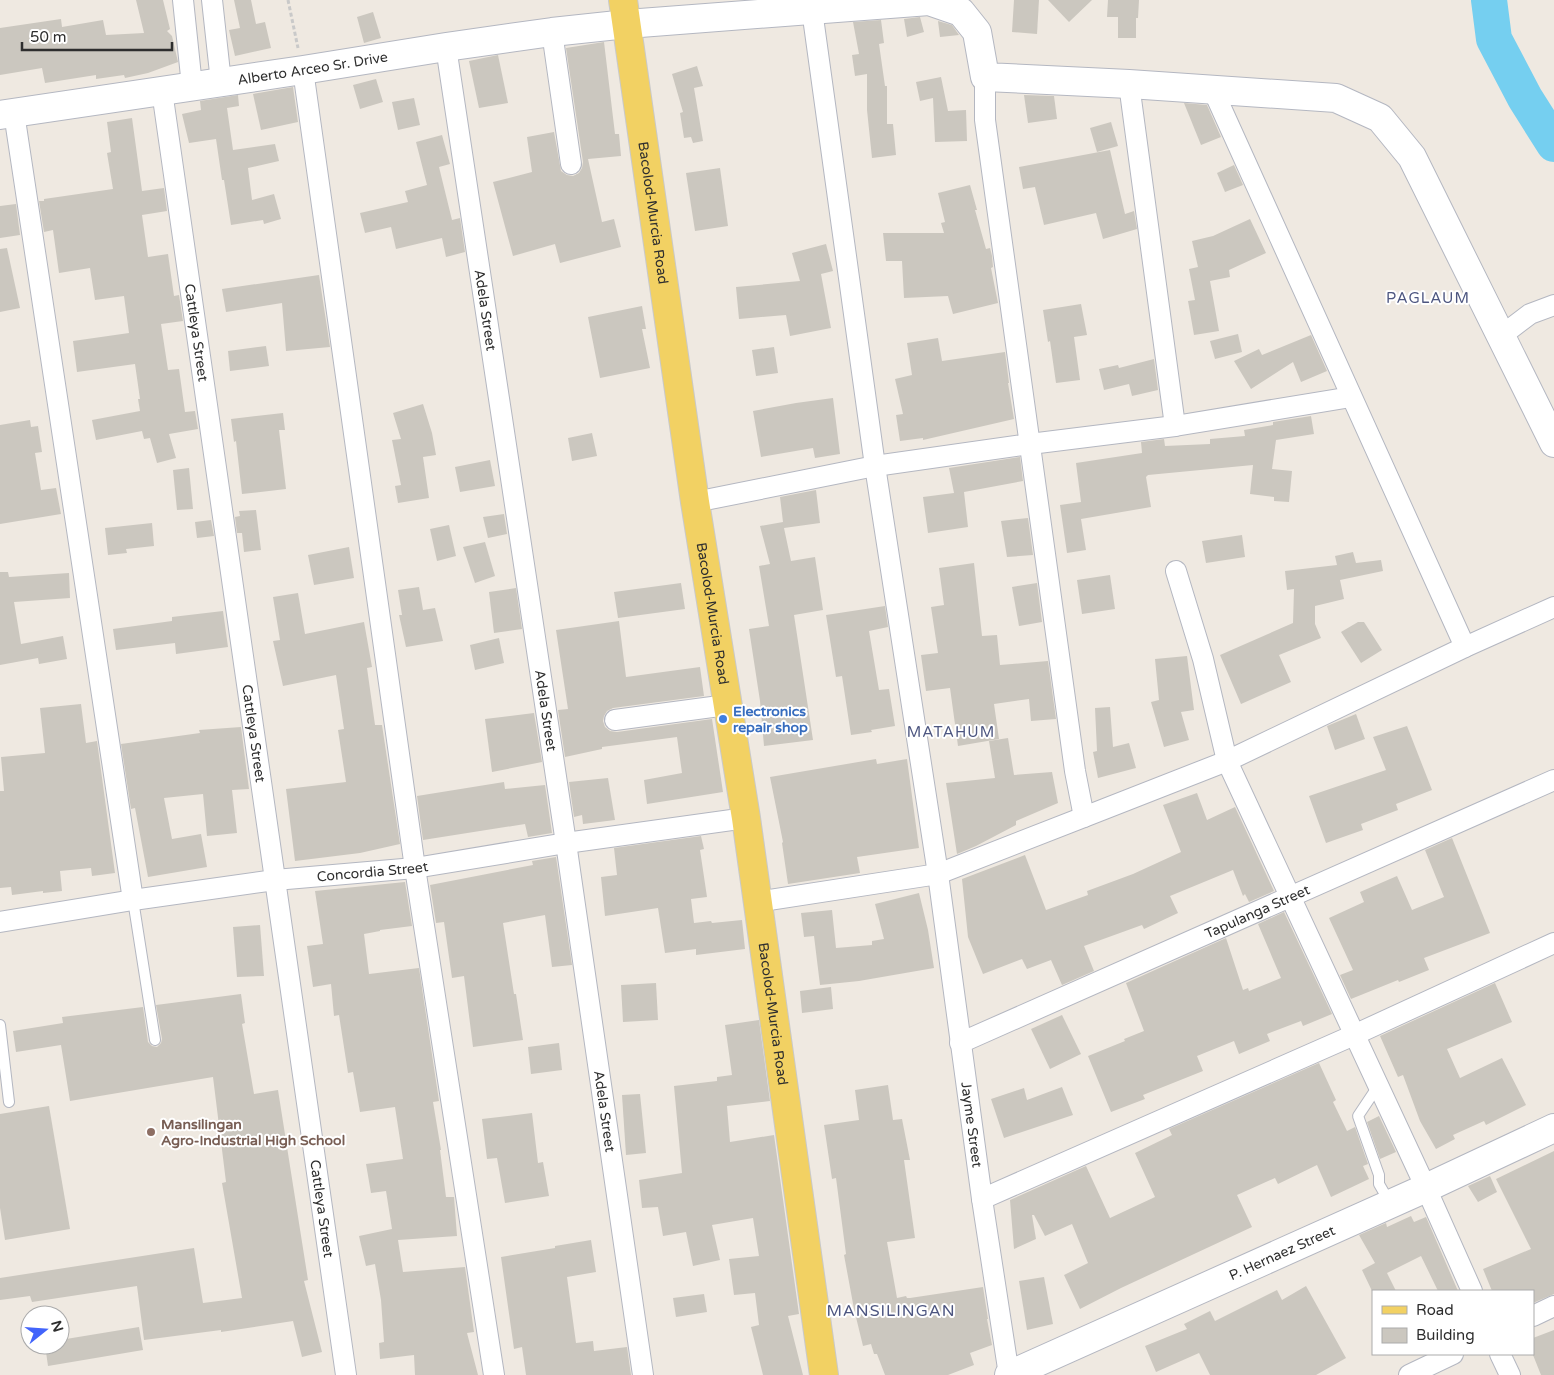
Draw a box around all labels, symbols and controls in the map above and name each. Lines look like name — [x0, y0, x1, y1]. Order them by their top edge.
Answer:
scale bar — [22, 20, 172, 52]
text: 50 m — [30, 28, 67, 46]
street label: Alberto Arceo Sr. Drive — [236, 49, 389, 89]
street label: Bacolod-Murcia Road — [634, 140, 672, 285]
street label: Adela Street — [471, 268, 500, 353]
street label: Cattleya Street — [181, 283, 212, 383]
district label: PAGLAUM — [1386, 289, 1470, 307]
street label: Bacolod-Murcia Road — [693, 541, 732, 686]
street label: Adela Street — [531, 669, 560, 753]
street label: Cattleya Street — [238, 684, 269, 784]
place label: Electronics repair shop — [733, 703, 808, 736]
marker: Electronics repair shop — [717, 713, 729, 725]
district label: MATAHUM — [907, 723, 995, 741]
street label: Concordia Street — [316, 858, 430, 885]
street label: Tapulanga Street — [1202, 881, 1313, 943]
street label: Bacolod-Murcia Road — [755, 941, 791, 1086]
street label: Adela Street — [590, 1069, 619, 1154]
street label: Jayme Street — [957, 1081, 986, 1169]
place label: Mansilingan Agro-Industrial High School — [161, 1116, 345, 1149]
marker: Mansilingan Agro-Industrial High School — [145, 1126, 157, 1138]
street label: Cattleya Street — [306, 1159, 337, 1259]
street label: P. Hernaez Street — [1226, 1222, 1338, 1284]
legend — [1372, 1290, 1534, 1355]
district label: MANSILINGAN — [826, 1301, 956, 1321]
text: Road — [1416, 1301, 1454, 1319]
north arrow — [20, 1305, 70, 1355]
text: N — [47, 1318, 67, 1334]
text: Building — [1416, 1326, 1475, 1344]

